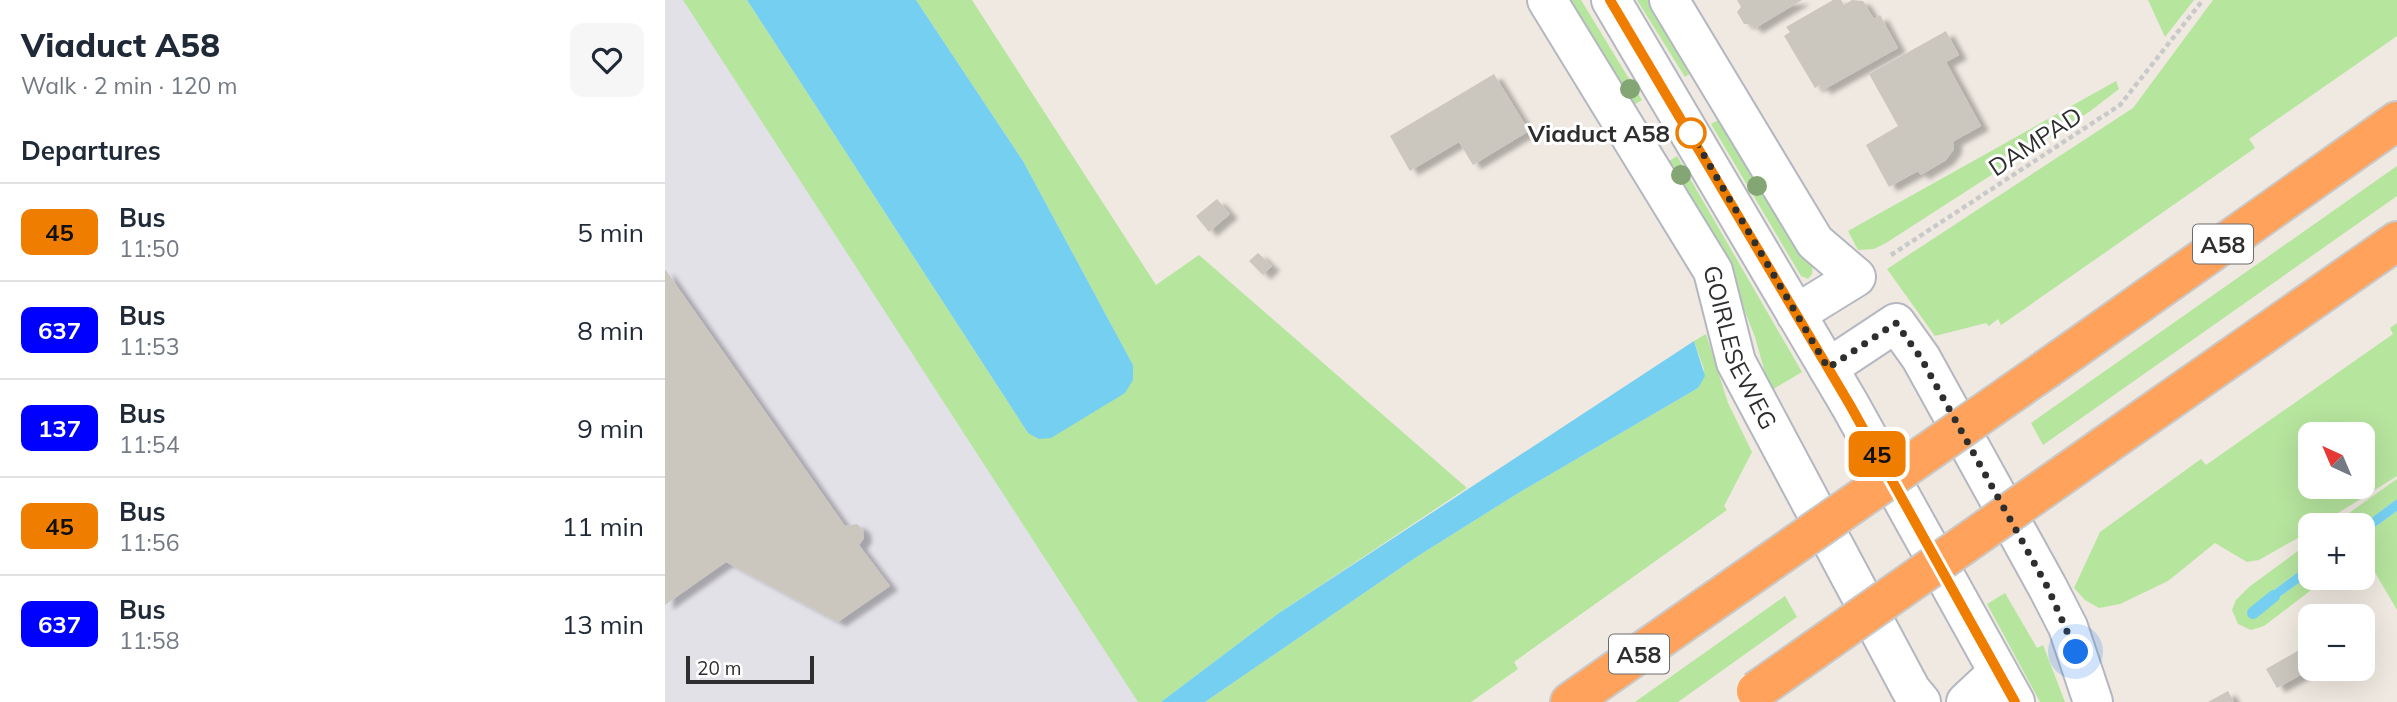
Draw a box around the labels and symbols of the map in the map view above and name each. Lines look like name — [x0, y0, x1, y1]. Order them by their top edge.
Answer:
street label: DAMPAD — [1983, 100, 2087, 182]
place label: Viaduct A58 — [1527, 118, 1670, 148]
marker: Viaduct A58 — [1676, 118, 1706, 148]
road number: A58 — [2193, 224, 2253, 264]
street label: GOIRLESEWEG — [1697, 262, 1784, 434]
north arrow — [2298, 422, 2375, 499]
line badge: 45 — [1845, 431, 1909, 477]
road number: A58 — [1609, 634, 1669, 674]
your location — [2058, 634, 2093, 669]
scale bar — [686, 653, 814, 685]

